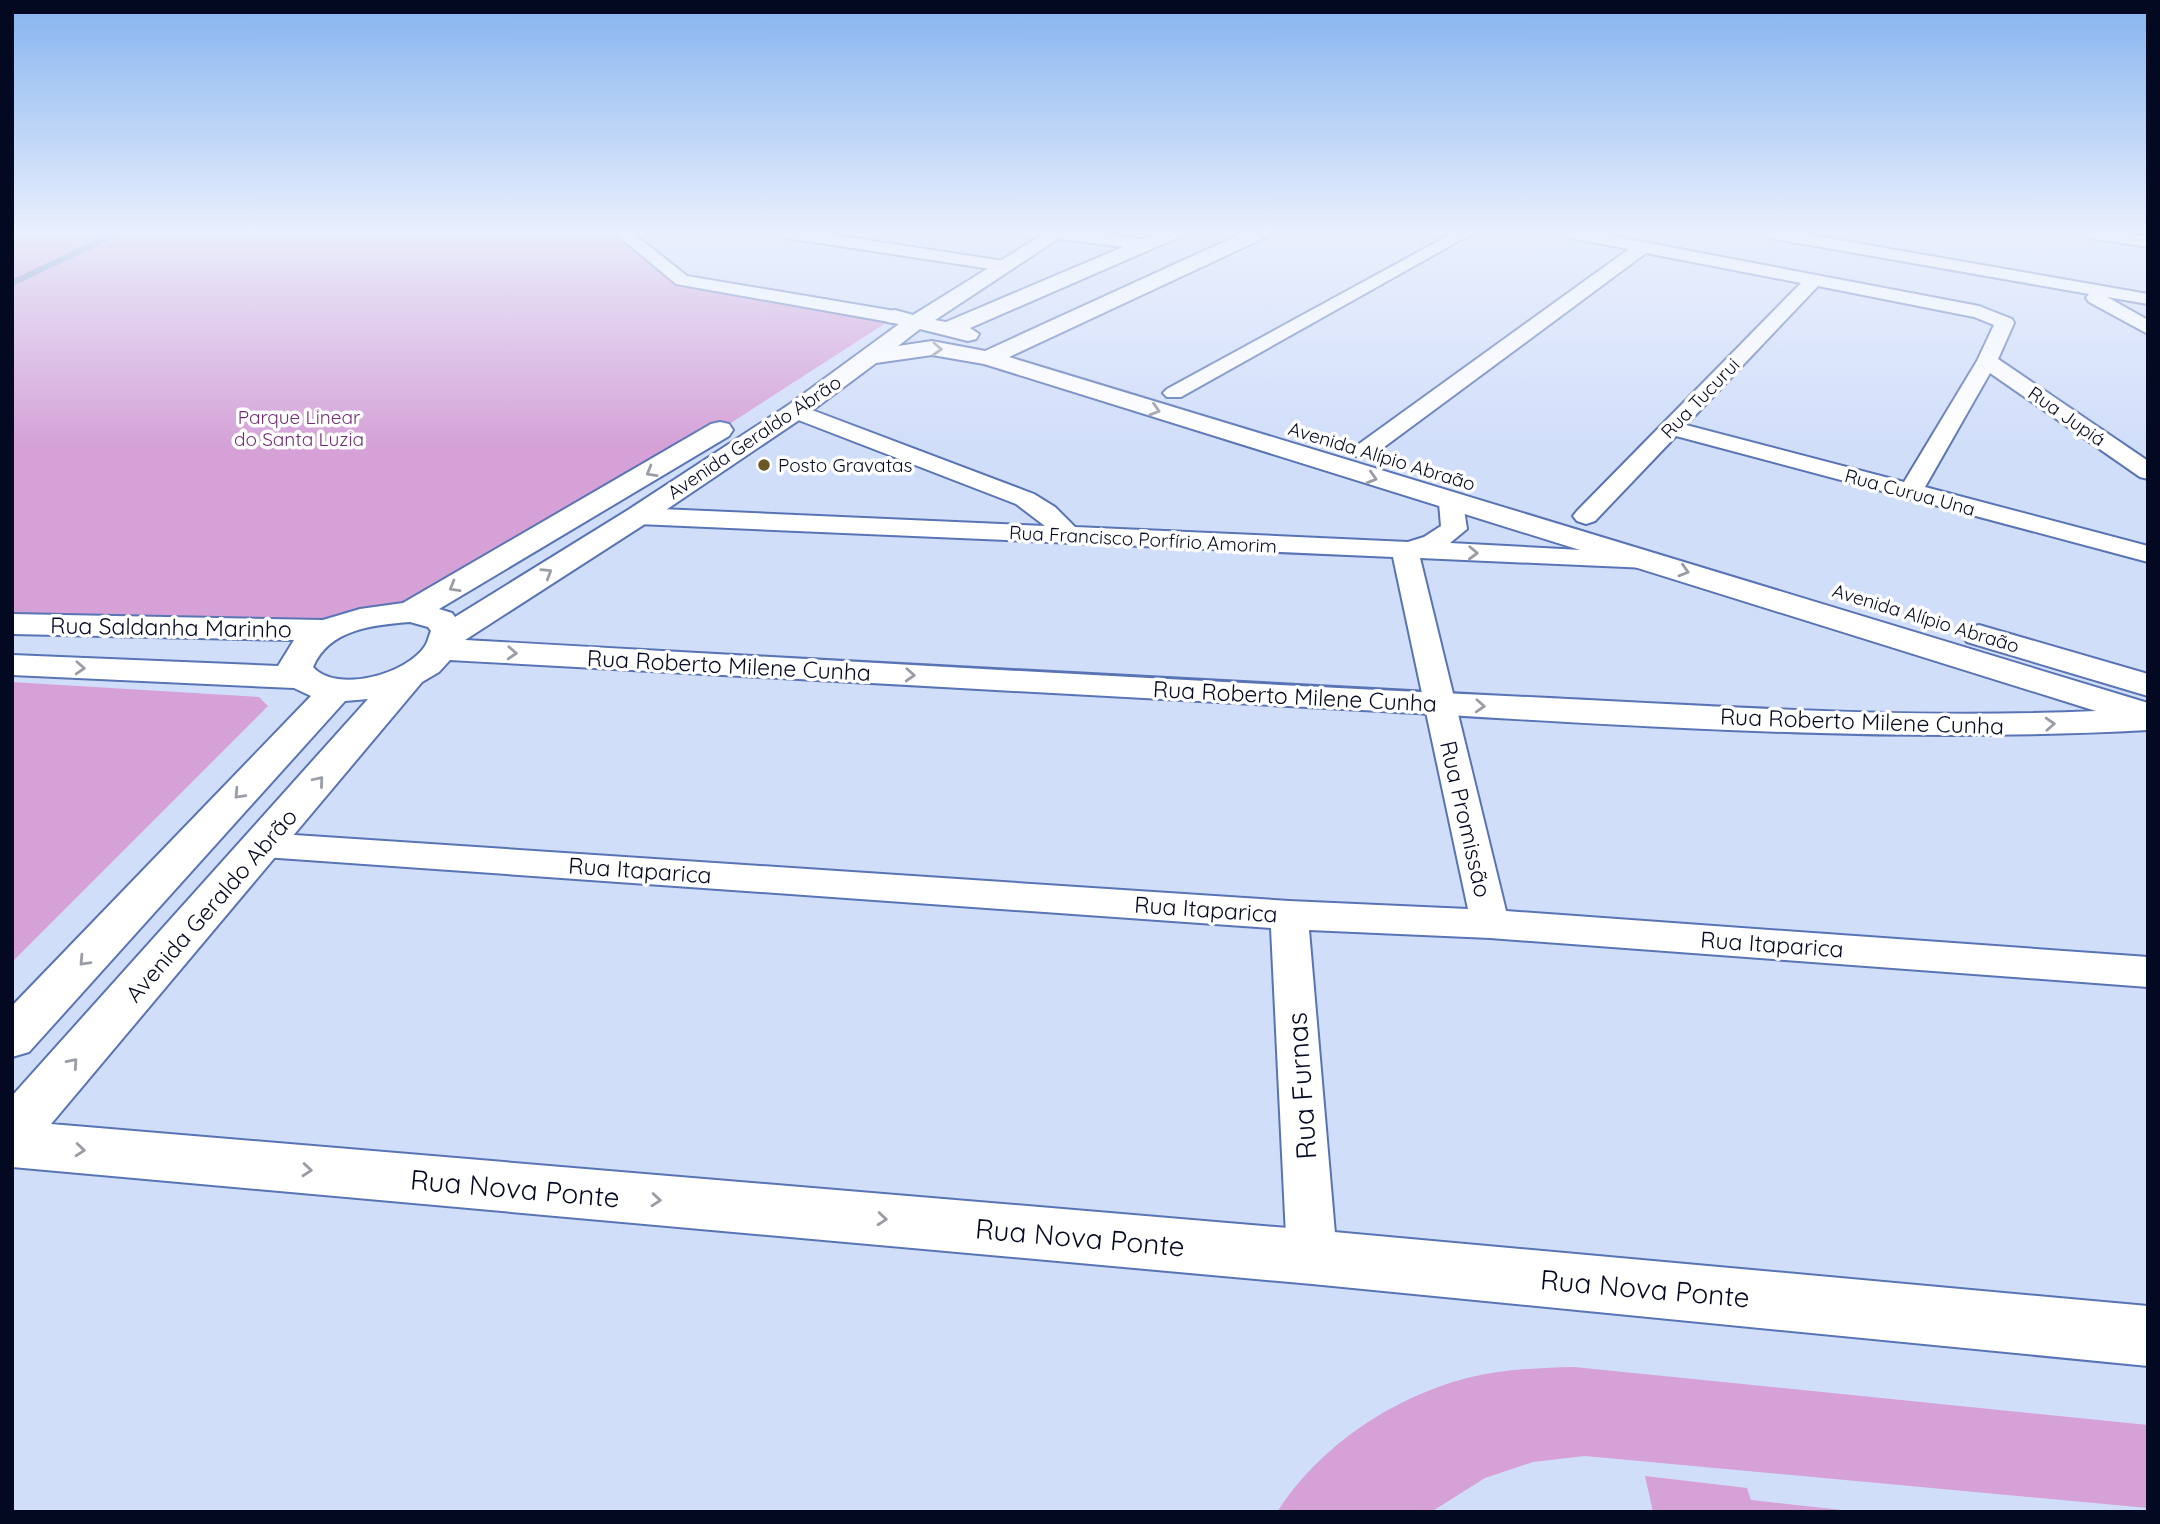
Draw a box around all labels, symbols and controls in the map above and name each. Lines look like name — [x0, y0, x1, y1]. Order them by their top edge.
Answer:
one-way arrow — [931, 342, 942, 357]
street label: Rua Tucurui — [1656, 353, 1744, 443]
street label: Avenida Geraldo Abrão — [663, 370, 845, 504]
street label: Rua Jupiá — [2024, 381, 2110, 451]
one-way arrow — [1149, 402, 1161, 417]
park label: Parque Linear do Santa Luzia — [234, 405, 364, 451]
street label: Avenida Alípio Abraão — [1286, 416, 1478, 496]
place label: Posto Gravatas — [778, 453, 913, 477]
marker: Posto Gravatas — [756, 457, 772, 473]
street label: Rua Curua Una — [1842, 463, 1978, 521]
one-way arrow — [646, 464, 658, 477]
one-way arrow — [1366, 470, 1378, 485]
street label: Rua Francisco Porfírio Amorim — [1008, 520, 1278, 558]
one-way arrow — [1468, 546, 1479, 561]
one-way arrow — [1678, 562, 1690, 577]
one-way arrow — [539, 569, 552, 582]
street label: Avenida Alípio Abraão — [1830, 578, 2022, 658]
one-way arrow — [449, 579, 462, 592]
street label: Rua Saldanha Marinho — [50, 610, 292, 644]
street label: Rua Roberto Milene Cunha — [586, 643, 872, 687]
one-way arrow — [506, 645, 517, 660]
one-way arrow — [75, 660, 86, 675]
one-way arrow — [905, 667, 916, 682]
street label: Rua Roberto Milene Cunha — [1152, 674, 1438, 718]
one-way arrow — [1474, 698, 1485, 713]
street label: Rua Roberto Milene Cunha — [1719, 702, 2005, 740]
one-way arrow — [2044, 717, 2055, 732]
street label: Rua Promissão — [1434, 738, 1498, 900]
one-way arrow — [311, 776, 323, 789]
one-way arrow — [235, 786, 248, 799]
street label: Avenida Geraldo Abrão — [119, 802, 303, 1008]
street label: Rua Itaparica — [567, 851, 713, 889]
street label: Rua Itaparica — [1133, 890, 1279, 928]
street label: Rua Itaparica — [1699, 925, 1845, 963]
one-way arrow — [80, 953, 92, 966]
street label: Rua Furnas — [1278, 1011, 1324, 1161]
one-way arrow — [65, 1058, 77, 1071]
one-way arrow — [75, 1142, 86, 1157]
street label: Rua Nova Ponte — [409, 1161, 621, 1215]
one-way arrow — [302, 1162, 313, 1177]
one-way arrow — [650, 1192, 661, 1207]
street label: Rua Nova Ponte — [974, 1210, 1186, 1264]
one-way arrow — [877, 1211, 888, 1226]
street label: Rua Nova Ponte — [1539, 1261, 1751, 1315]

